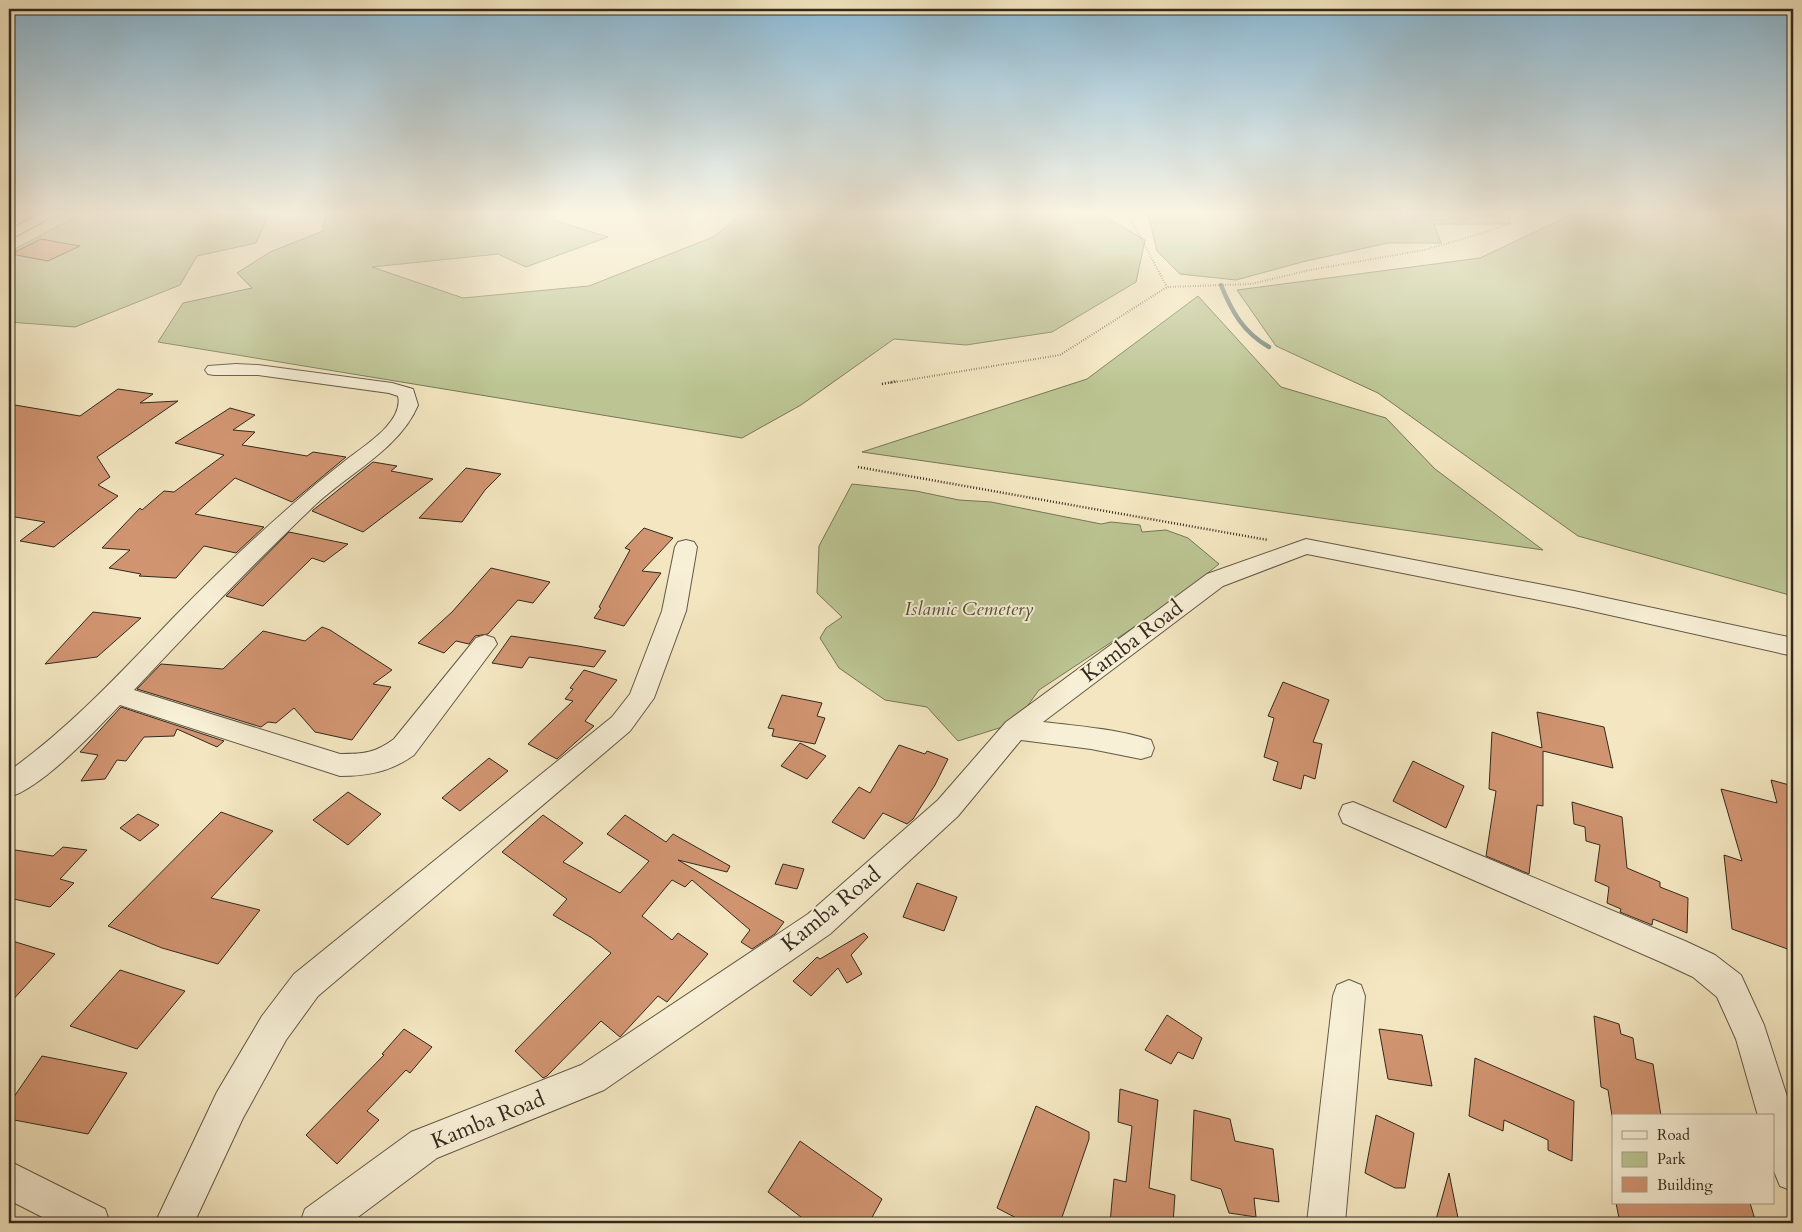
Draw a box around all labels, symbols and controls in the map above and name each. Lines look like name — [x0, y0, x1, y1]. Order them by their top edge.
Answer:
street label: Kamba Road — [1075, 593, 1189, 689]
park label: Islamic Cemetery — [905, 596, 1033, 622]
street label: Kamba Road — [775, 859, 887, 958]
street label: Kamba Road — [427, 1083, 550, 1156]
legend — [1612, 1114, 1774, 1204]
text: Road — [1657, 1125, 1690, 1145]
text: Park — [1657, 1149, 1686, 1169]
text: Building — [1657, 1175, 1713, 1195]

